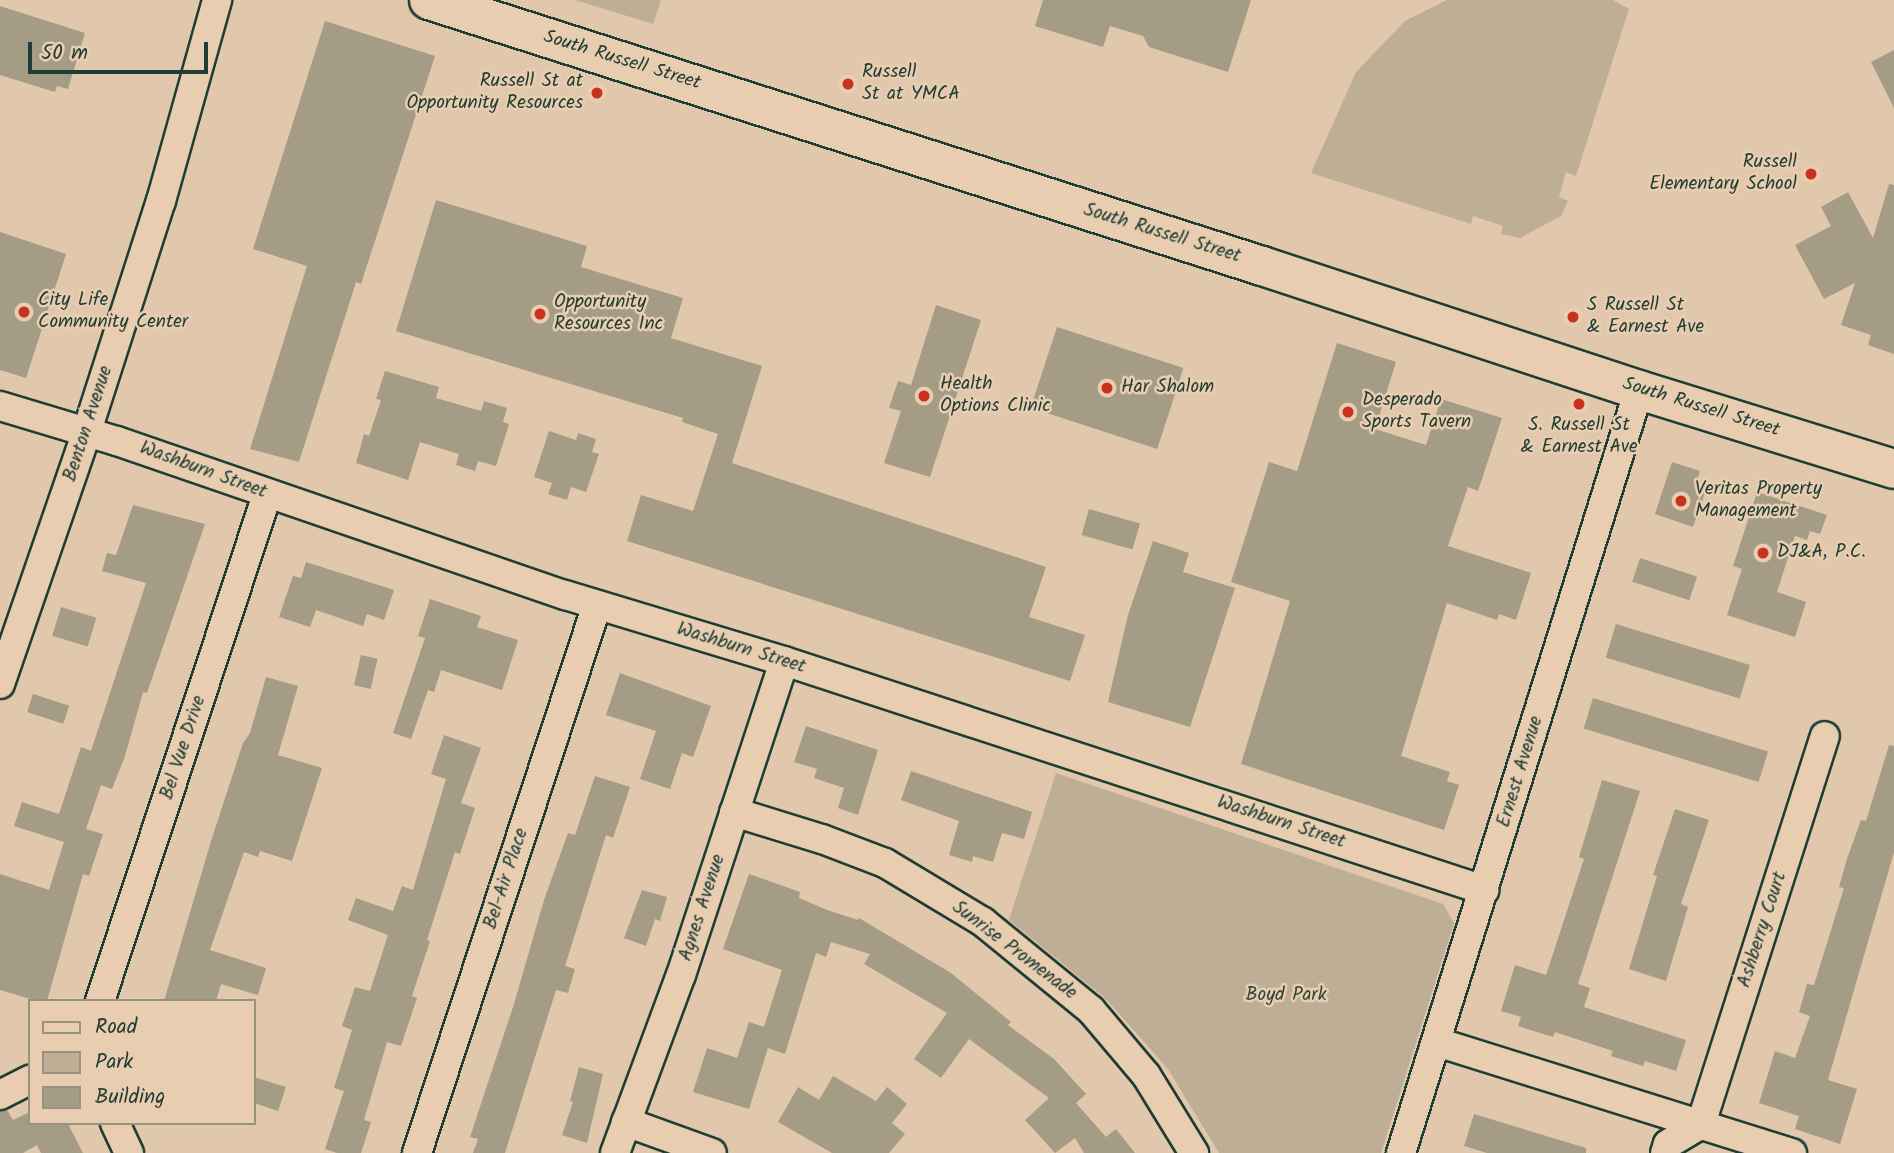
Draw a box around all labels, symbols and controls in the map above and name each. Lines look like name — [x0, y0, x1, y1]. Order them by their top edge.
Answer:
street label: South Russell Street — [541, 26, 703, 96]
scale bar — [32, 28, 212, 72]
text: 50 m — [41, 37, 88, 70]
place label: Russell St at YMCA — [862, 62, 960, 106]
place label: Russell St at Opportunity Resources — [406, 71, 583, 115]
marker: Russell St at YMCA — [840, 76, 856, 92]
marker: Russell St at Opportunity Resources — [589, 85, 605, 101]
place label: Russell Elementary School — [1649, 152, 1797, 196]
marker: Russell Elementary School — [1803, 166, 1819, 182]
street label: South Russell Street — [1081, 199, 1243, 269]
place label: City Life Community Center — [38, 290, 188, 334]
place label: Opportunity Resources Inc — [554, 292, 663, 336]
place label: S Russell St & Earnest Ave — [1587, 295, 1704, 339]
marker: City Life Community Center — [16, 304, 32, 320]
marker: Opportunity Resources Inc — [532, 306, 548, 322]
marker: S Russell St & Earnest Ave — [1565, 309, 1581, 325]
street label: Benton Avenue — [60, 363, 118, 485]
street label: South Russell Street — [1620, 373, 1782, 443]
place label: Health Options Clinic — [940, 374, 1051, 418]
place label: Har Shalom — [1121, 377, 1214, 399]
marker: Har Shalom — [1099, 380, 1115, 396]
marker: Health Options Clinic — [914, 386, 934, 406]
place label: Desperado Sports Tavern — [1362, 390, 1471, 434]
marker: S. Russell St & Earnest Ave — [1571, 396, 1587, 412]
marker: Desperado Sports Tavern — [1340, 404, 1356, 420]
place label: S. Russell St & Earnest Ave — [1520, 415, 1638, 459]
street label: Washburn Street — [136, 437, 270, 505]
place label: Veritas Property Management — [1695, 479, 1822, 523]
marker: Veritas Property Management — [1673, 493, 1689, 509]
place label: DJ&A, P.C. — [1777, 542, 1866, 564]
marker: DJ&A, P.C. — [1755, 545, 1771, 561]
street label: Washburn Street — [674, 619, 808, 679]
street label: Bel Vue Drive — [156, 693, 212, 803]
street label: Ernest Avenue — [1493, 714, 1549, 830]
street label: Washburn Street — [1214, 792, 1348, 854]
street label: Bel-Air Place — [480, 826, 534, 932]
street label: Agnes Avenue — [675, 852, 731, 964]
street label: Ashberry Court — [1734, 869, 1792, 991]
street label: Sunrise Promenade — [947, 897, 1081, 1005]
park label: Boyd Park — [1245, 985, 1327, 1007]
legend — [28, 999, 256, 1125]
text: Road — [95, 1011, 137, 1044]
text: Park — [95, 1046, 133, 1079]
text: Building — [95, 1081, 165, 1114]

